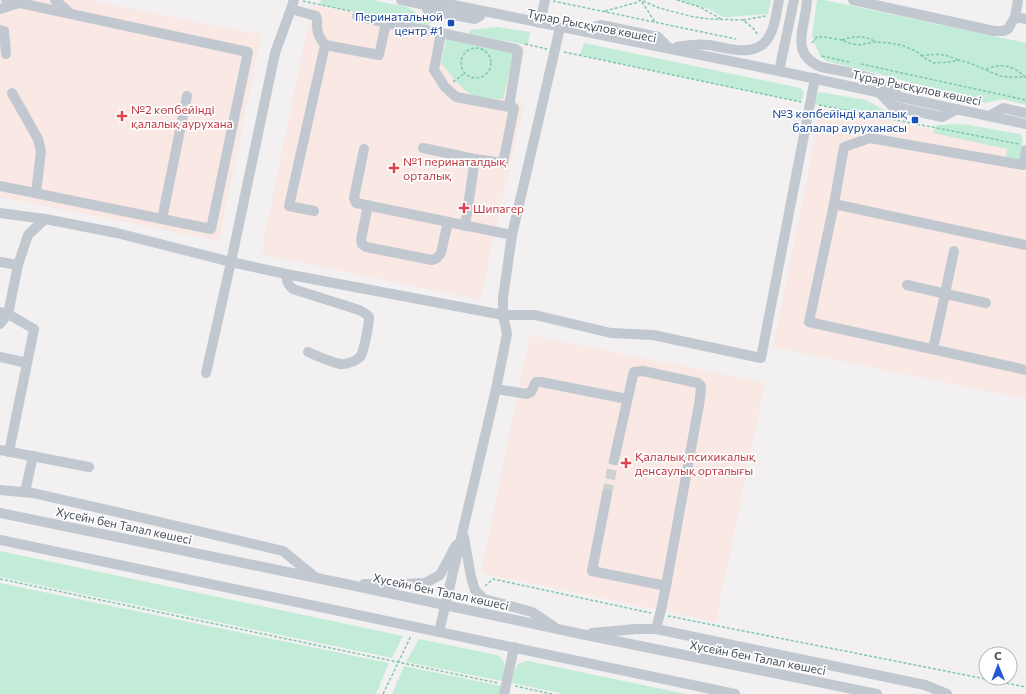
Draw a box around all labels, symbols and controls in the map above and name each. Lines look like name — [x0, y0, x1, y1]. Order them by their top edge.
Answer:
street label: Тұрар Рысқұлов көшесі — [526, 6, 658, 44]
place label: Перинатальной центр #1 — [355, 9, 443, 37]
marker: Перинатальной центр #1 — [446, 18, 456, 28]
street label: Тұрар Рысқұлов көшесі — [851, 66, 983, 108]
place label: №2 көпбейінді қалалық аурухана — [131, 102, 233, 130]
place label: №3 көпбейінді қалалық балалар ауруханасы — [772, 106, 907, 134]
marker: №2 көпбейінді қалалық аурухана — [116, 110, 128, 122]
marker: №3 көпбейінді қалалық балалар ауруханасы — [910, 115, 920, 125]
place label: №1 перинаталдық орталық — [403, 154, 506, 182]
marker: №1 перинаталдық орталық — [388, 162, 400, 174]
place label: Шипагер — [473, 201, 524, 215]
marker: Шипагер — [458, 202, 470, 214]
place label: Қалалық психикалық денсаулық орталығы — [635, 449, 756, 477]
marker: Қалалық психикалық денсаулық орталығы — [620, 457, 632, 469]
street label: Хусейн бен Талал көшесі — [55, 504, 193, 546]
street label: Хусейн бен Талал көшесі — [372, 570, 510, 612]
street label: Хусейн бен Талал көшесі — [689, 637, 827, 677]
north arrow — [978, 646, 1018, 686]
text: С — [994, 649, 1002, 662]

